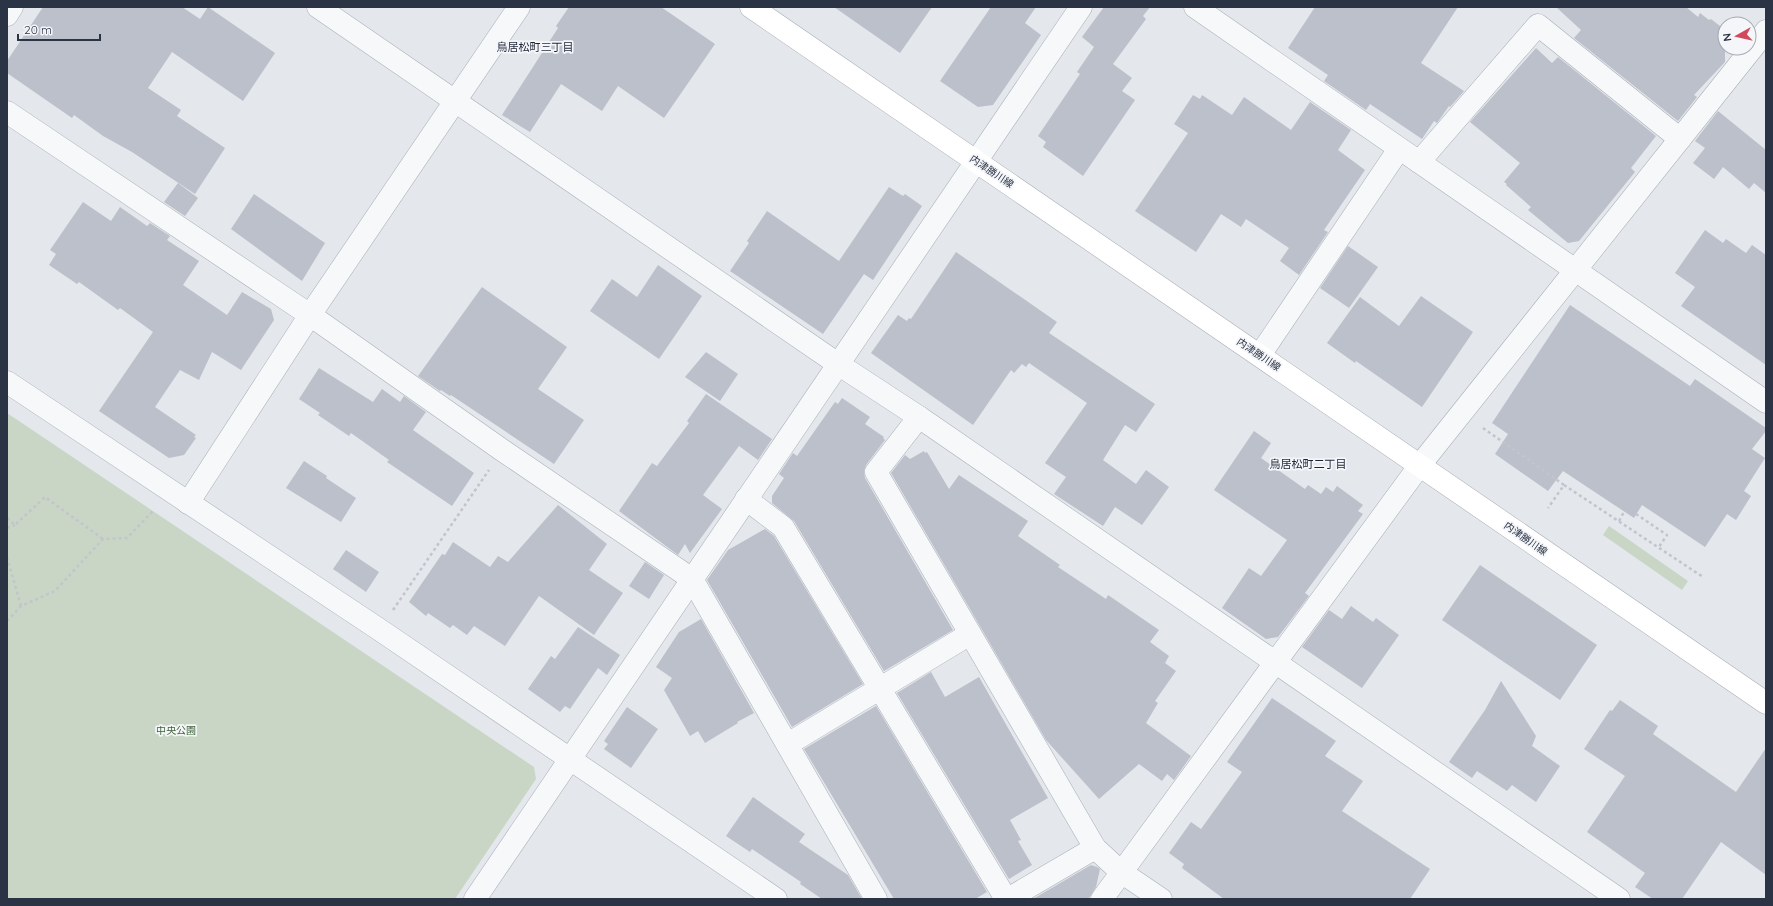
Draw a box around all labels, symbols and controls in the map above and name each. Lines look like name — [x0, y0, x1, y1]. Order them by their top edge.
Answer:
scale bar — [18, 16, 100, 42]
north arrow — [1717, 16, 1757, 56]
text: 20 m — [24, 22, 52, 37]
text: N — [1720, 32, 1735, 42]
district label: 鳥居松町三丁目 — [497, 40, 574, 54]
street label: 内津勝川線 — [967, 152, 1016, 191]
street label: 内津勝川線 — [1234, 335, 1283, 374]
district label: 鳥居松町二丁目 — [1270, 457, 1347, 471]
street label: 内津勝川線 — [1502, 519, 1550, 558]
park label: 中央公園 — [156, 724, 196, 737]

